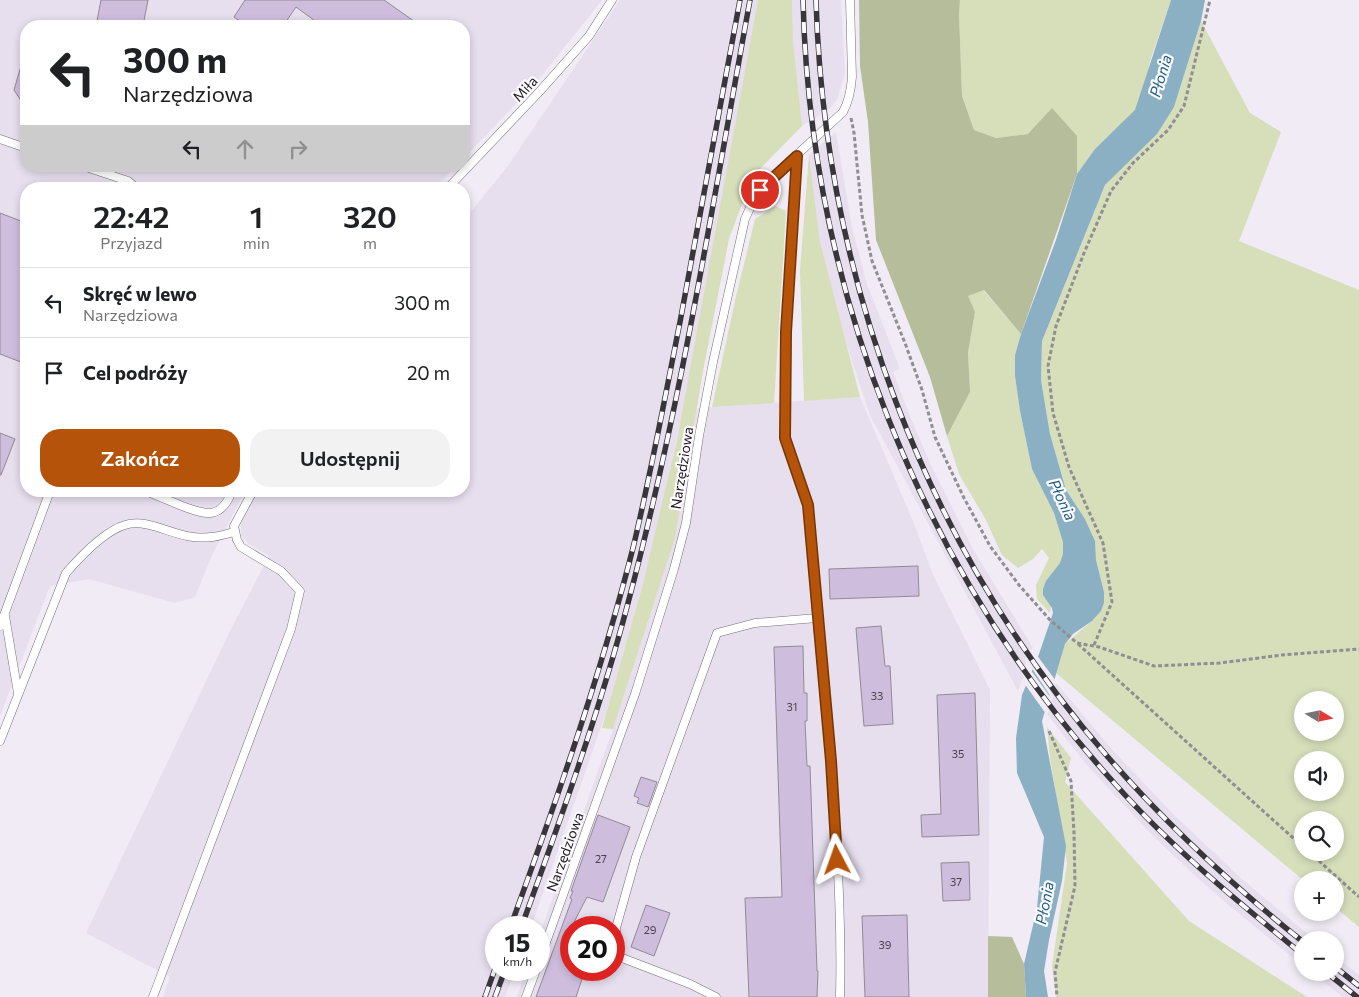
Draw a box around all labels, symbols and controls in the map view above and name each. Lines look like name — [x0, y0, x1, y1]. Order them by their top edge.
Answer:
text: 300 m — [123, 37, 227, 80]
icon: left — [40, 40, 105, 105]
water label: Płonia — [1145, 52, 1175, 99]
street label: Miła — [509, 72, 541, 105]
text: Narzędziowa — [123, 80, 253, 107]
icon: left — [178, 135, 206, 163]
icon: ahead — [231, 135, 259, 163]
icon: right — [284, 135, 312, 163]
pin — [739, 169, 781, 211]
icon: arrive — [746, 176, 774, 204]
text: 22:42 — [93, 197, 170, 234]
text: 1 — [250, 197, 263, 234]
text: 320 — [343, 197, 397, 234]
text: Przyjazd — [100, 233, 162, 252]
text: min — [243, 233, 270, 252]
text: m — [363, 233, 377, 252]
text: Skręć w lewo — [83, 282, 197, 305]
icon: left — [40, 289, 68, 317]
text: 300 m — [394, 291, 450, 314]
text: Narzędziowa — [83, 305, 178, 324]
icon: arrive — [40, 359, 68, 387]
text: Cel podróży — [83, 361, 188, 384]
text: 20 m — [407, 361, 450, 384]
street label: Narzędziowa — [667, 426, 696, 510]
button: Zakończ — [40, 429, 240, 487]
button: Udostępnij — [250, 429, 450, 487]
water label: Płonia — [1046, 476, 1080, 523]
house number: 33 — [871, 689, 883, 702]
north arrow — [1294, 691, 1344, 741]
map controls — [1294, 691, 1344, 981]
house number: 31 — [787, 700, 797, 713]
house number: 35 — [952, 747, 964, 760]
button: sound — [1294, 751, 1344, 801]
street label: Narzędziowa — [542, 810, 587, 894]
button: search — [1294, 811, 1344, 861]
position arrow — [810, 833, 862, 885]
house number: 27 — [595, 852, 607, 865]
button: + — [1294, 871, 1344, 921]
house number: 37 — [950, 875, 962, 888]
water label: Płonia — [1031, 880, 1057, 926]
speed limit sign: 20 — [560, 916, 625, 981]
house number: 29 — [644, 923, 657, 936]
text: 15 — [505, 927, 530, 957]
button: − — [1294, 931, 1344, 981]
house number: 39 — [879, 938, 892, 951]
text: km/h — [503, 954, 532, 968]

